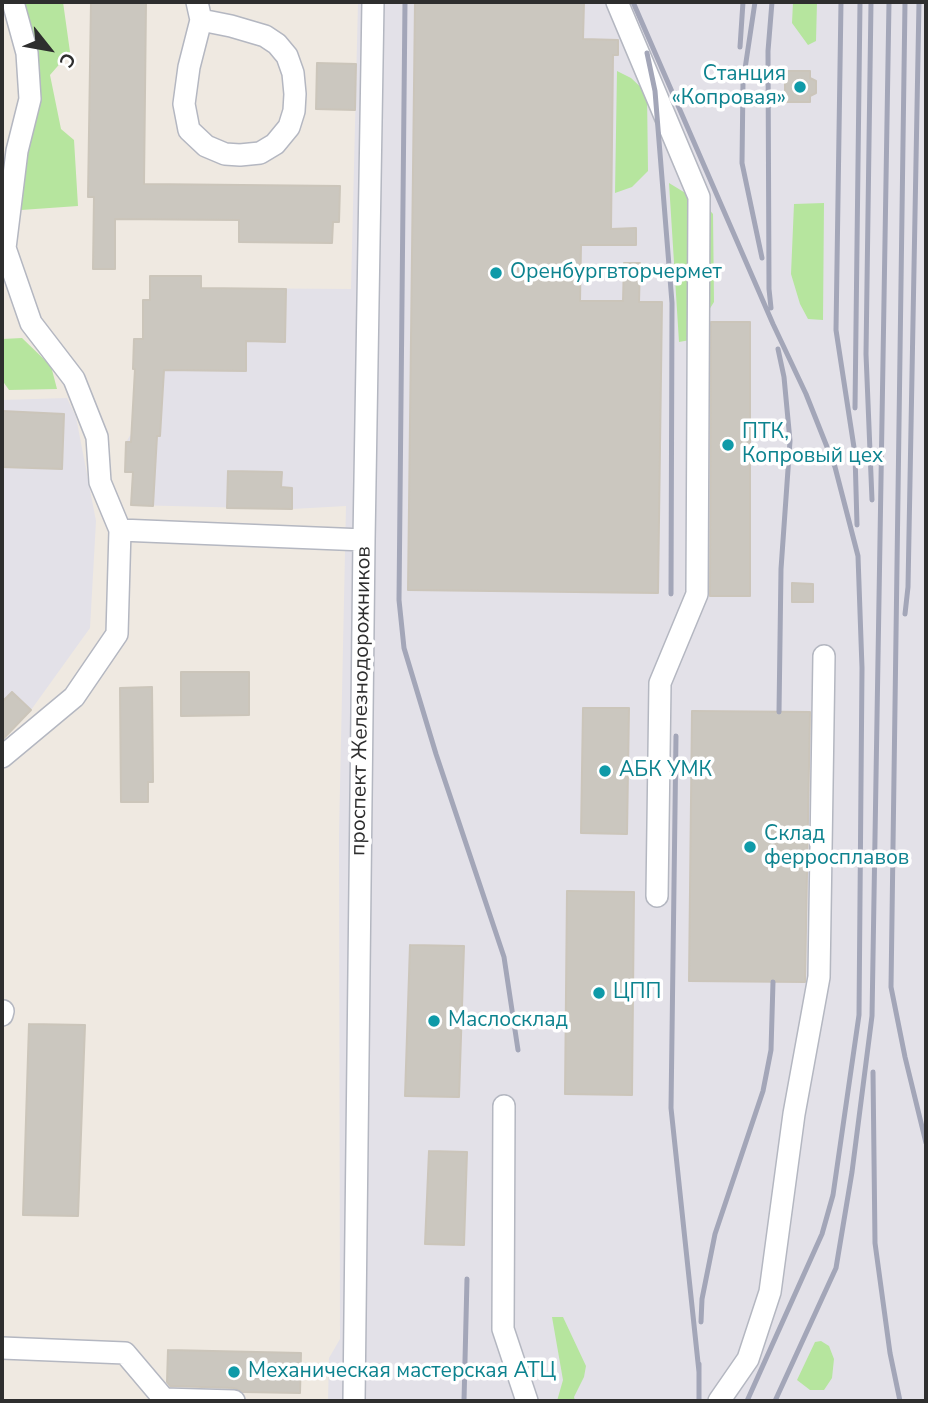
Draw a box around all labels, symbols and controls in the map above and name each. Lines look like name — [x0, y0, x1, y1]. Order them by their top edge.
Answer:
north arrow — [14, 14, 84, 84]
text: С — [53, 48, 81, 72]
place label: Станция «Копровая» — [672, 62, 786, 112]
marker: Станция «Копровая» — [792, 79, 808, 95]
place label: Оренбургвторчермет — [510, 260, 722, 286]
marker: Оренбургвторчермет — [488, 265, 504, 281]
place label: ПТК, Копровый цех — [742, 420, 883, 470]
marker: ПТК, Копровый цех — [720, 437, 736, 453]
street label: проспект Железнодорожников — [347, 546, 377, 856]
place label: АБК УМК — [619, 758, 712, 784]
marker: АБК УМК — [597, 763, 613, 779]
place label: Склад ферросплавов — [764, 822, 909, 872]
marker: Склад ферросплавов — [742, 839, 758, 855]
place label: ЦПП — [613, 980, 661, 1006]
marker: ЦПП — [591, 985, 607, 1001]
place label: Маслосклад — [448, 1008, 568, 1034]
marker: Маслосклад — [426, 1013, 442, 1029]
place label: Механическая мастерская АТЦ — [248, 1359, 556, 1385]
marker: Механическая мастерская АТЦ — [226, 1364, 242, 1380]

